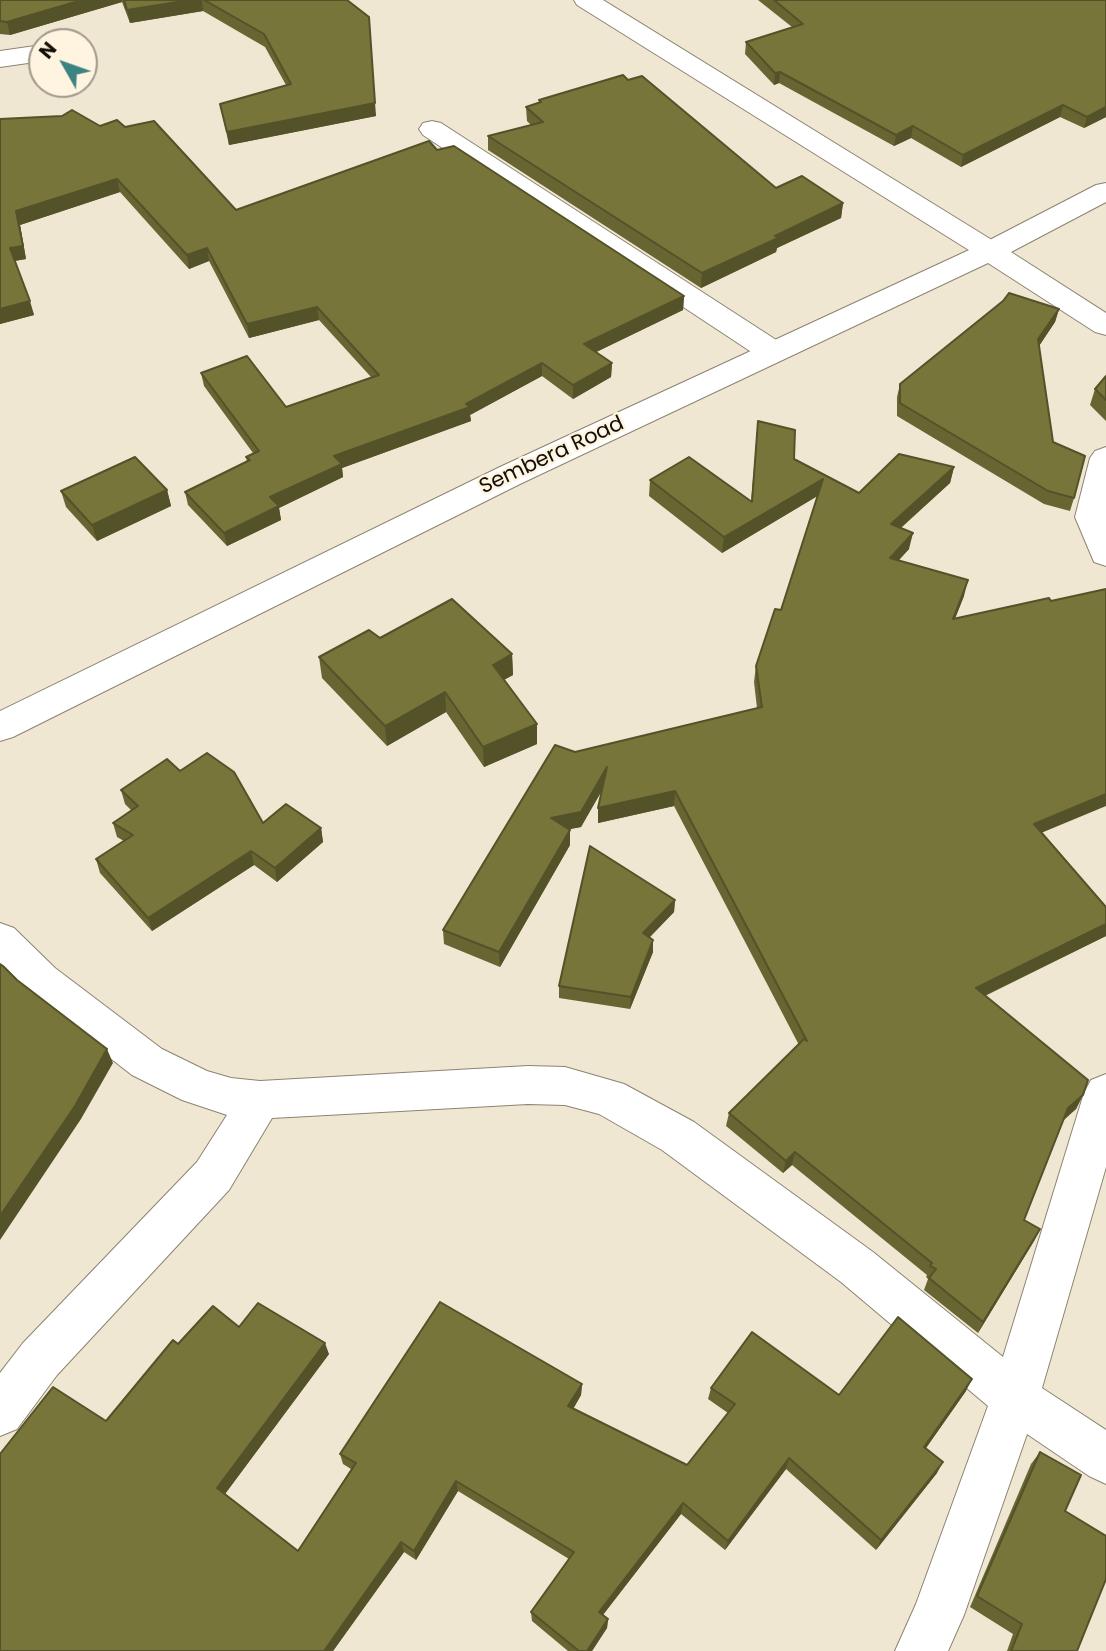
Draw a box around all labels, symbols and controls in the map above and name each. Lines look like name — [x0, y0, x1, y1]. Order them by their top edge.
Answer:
north arrow — [28, 28, 98, 98]
text: N — [33, 36, 63, 65]
street label: Sembera Road — [476, 412, 628, 500]

